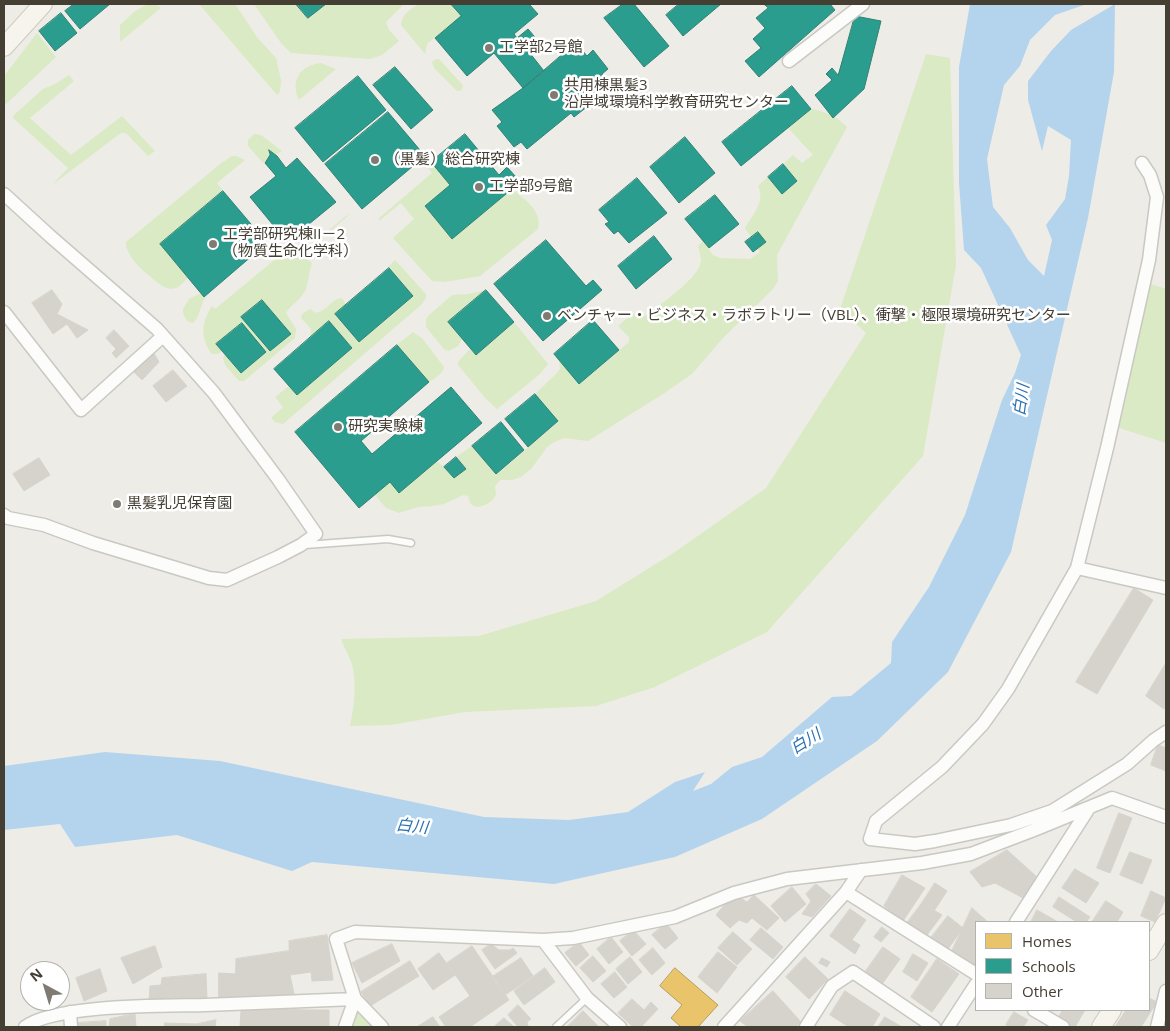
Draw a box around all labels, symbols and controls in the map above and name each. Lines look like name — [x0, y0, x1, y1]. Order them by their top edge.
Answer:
place label: 工学部2号館 — [499, 39, 583, 57]
marker: 工学部2号館 — [483, 42, 495, 54]
place label: 共用棟黒髪3 沿岸域環境科学教育研究センター — [564, 77, 789, 112]
marker: 共用棟黒髪3 沿岸域環境科学教育研究センター — [548, 89, 560, 101]
place label: （黒髪）総合研究棟 — [385, 151, 520, 169]
marker: （黒髪）総合研究棟 — [369, 154, 381, 166]
place label: 工学部9号館 — [489, 178, 573, 196]
marker: 工学部9号館 — [473, 181, 485, 193]
place label: 工学部研究棟II－2 （物質生命化学科） — [223, 226, 358, 261]
marker: 工学部研究棟II－2 （物質生命化学科） — [207, 238, 219, 250]
place label: ベンチャー・ビジネス・ラボラトリー（VBL）、衝撃・極限環境研究センター — [557, 307, 1071, 325]
marker: ベンチャー・ビジネス・ラボラトリー（VBL）、衝撃・極限環境研究センター — [541, 310, 553, 322]
water label: 白川 — [1010, 383, 1034, 417]
place label: 研究実験棟 — [348, 418, 423, 436]
marker: 研究実験棟 — [332, 421, 344, 433]
place label: 黒髪乳児保育園 — [127, 495, 232, 513]
marker: 黒髪乳児保育園 — [111, 498, 123, 510]
water label: 白川 — [787, 725, 825, 759]
water label: 白川 — [395, 816, 429, 838]
legend — [975, 921, 1150, 1011]
text: Homes — [1022, 931, 1072, 951]
text: Schools — [1022, 956, 1076, 976]
north arrow — [20, 961, 70, 1011]
text: N — [25, 964, 46, 986]
text: Other — [1022, 981, 1063, 1001]

